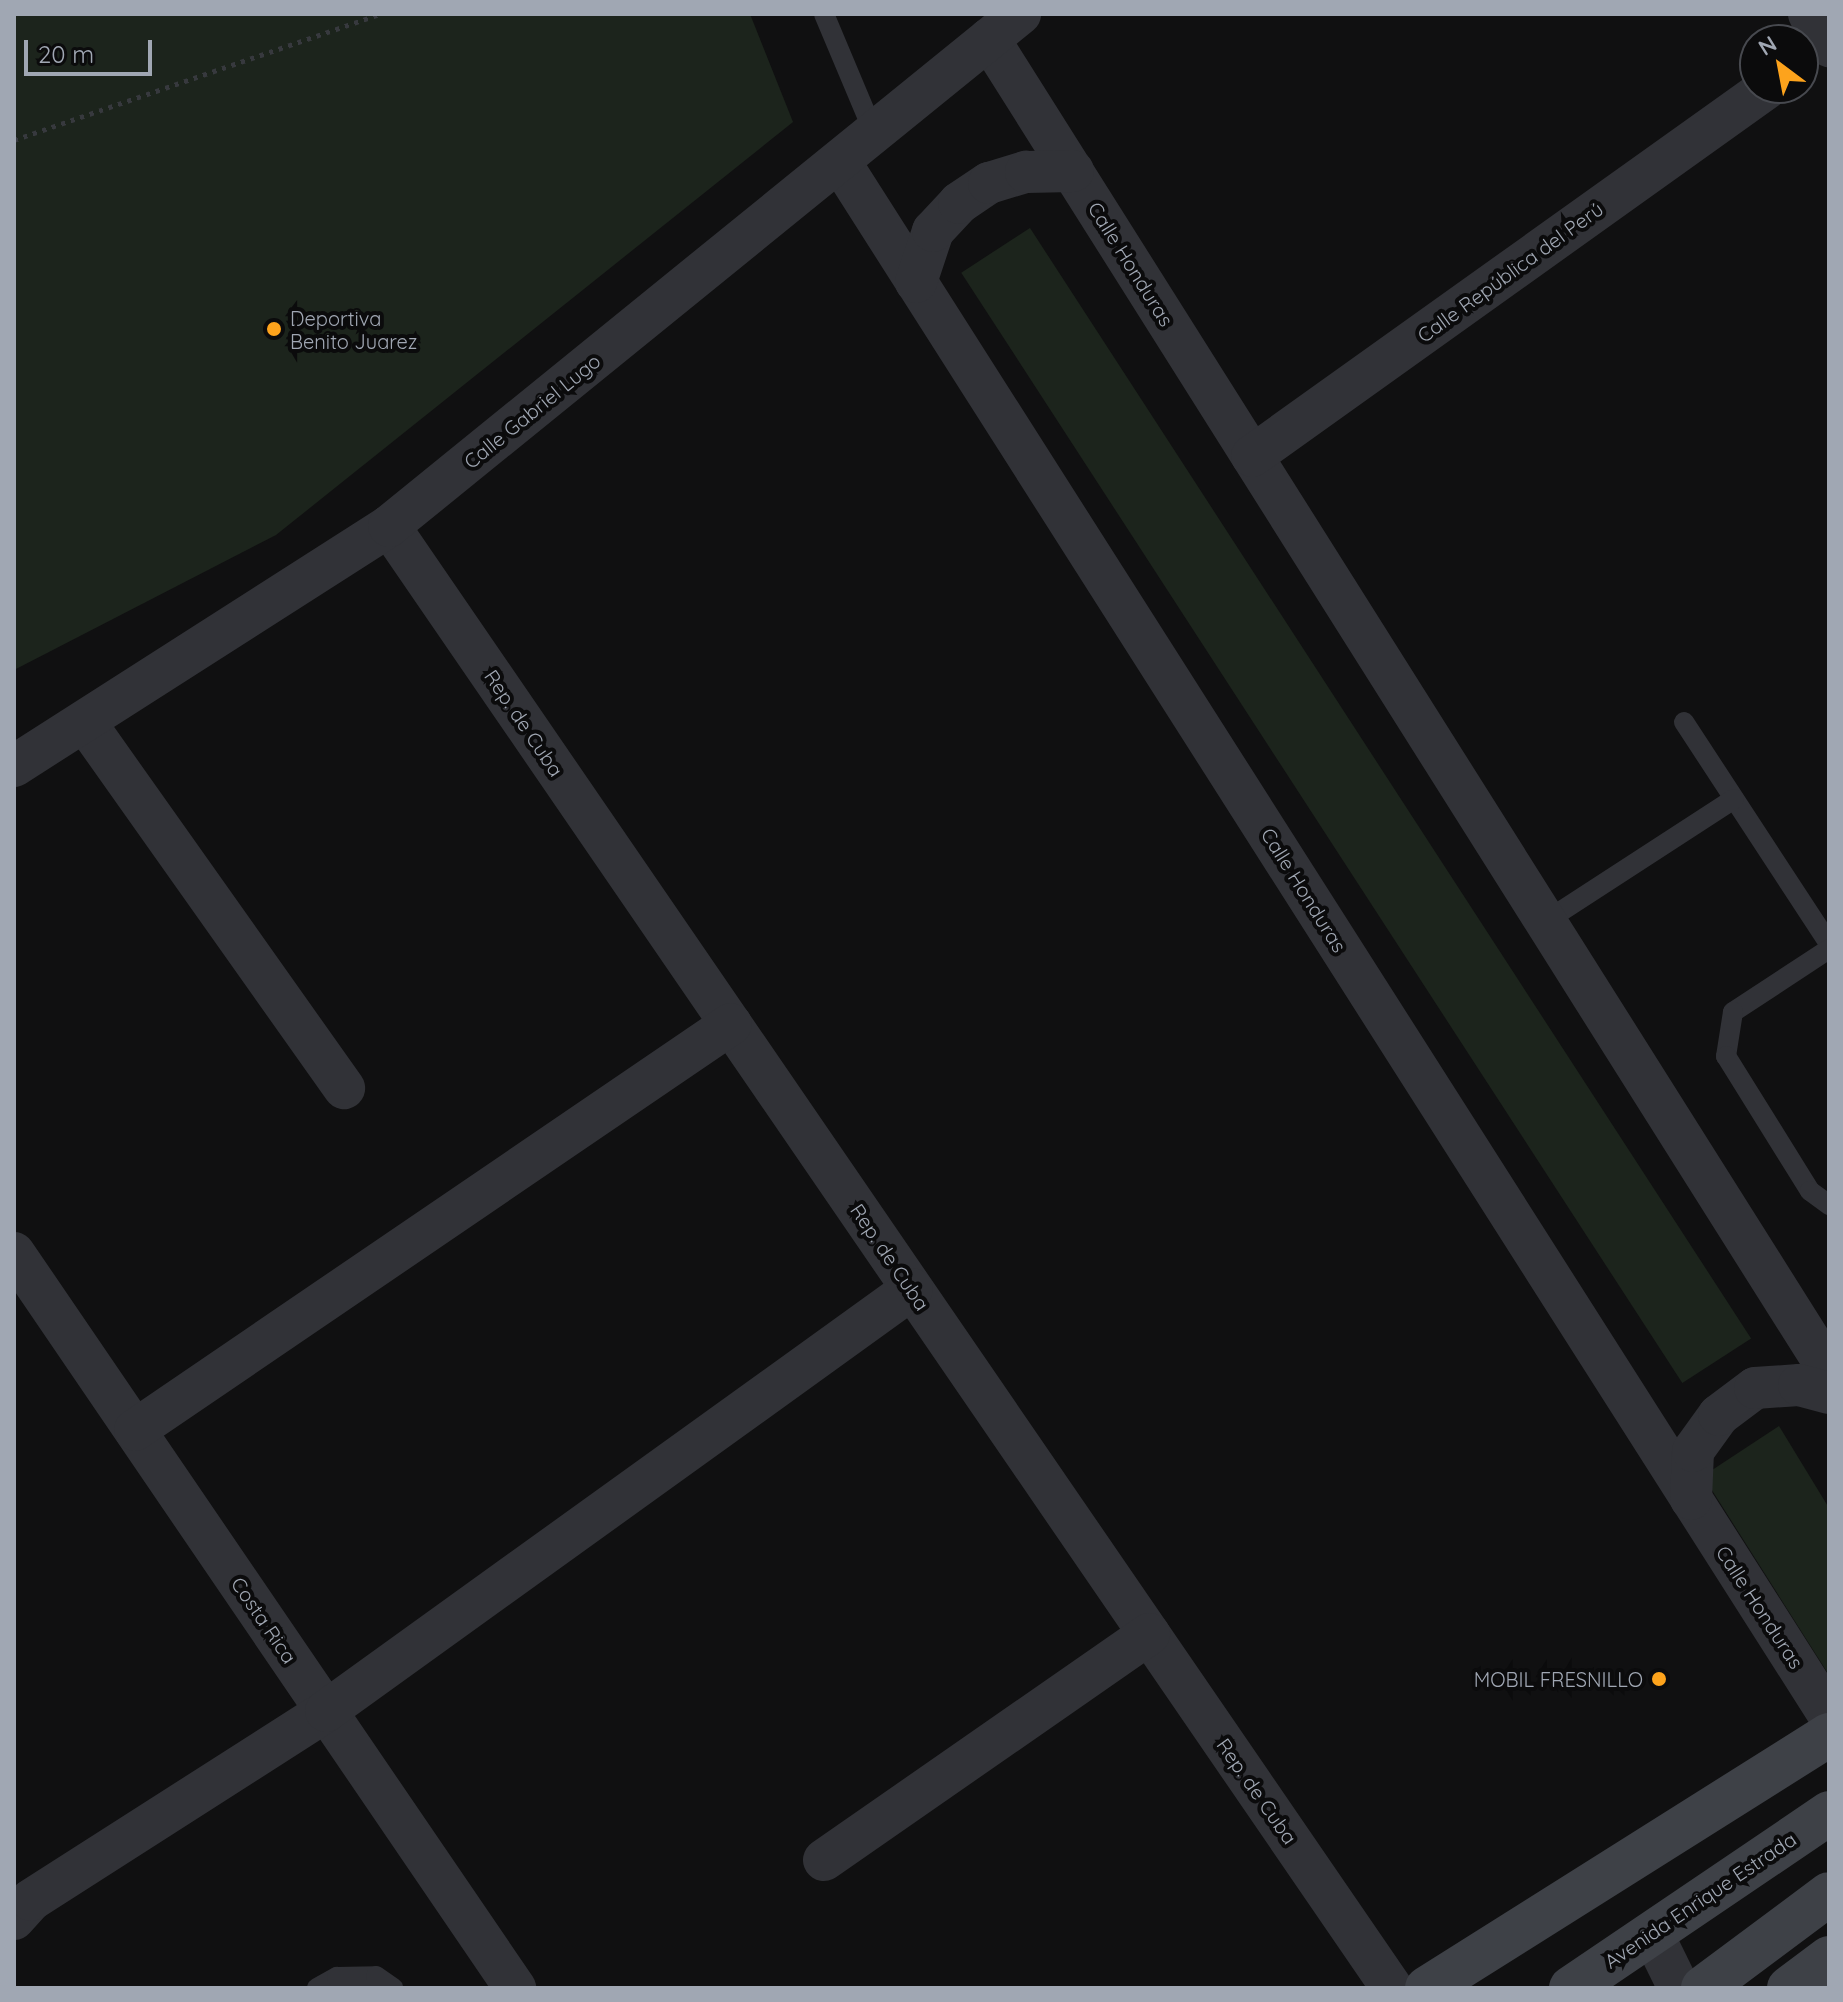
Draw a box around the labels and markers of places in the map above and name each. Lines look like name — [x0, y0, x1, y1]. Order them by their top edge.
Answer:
place label: Deportiva Benito Juarez — [290, 306, 417, 353]
marker: Deportiva Benito Juarez — [265, 320, 283, 338]
place label: MOBIL FRESNILLO — [1474, 1667, 1643, 1691]
marker: MOBIL FRESNILLO — [1650, 1670, 1668, 1688]

